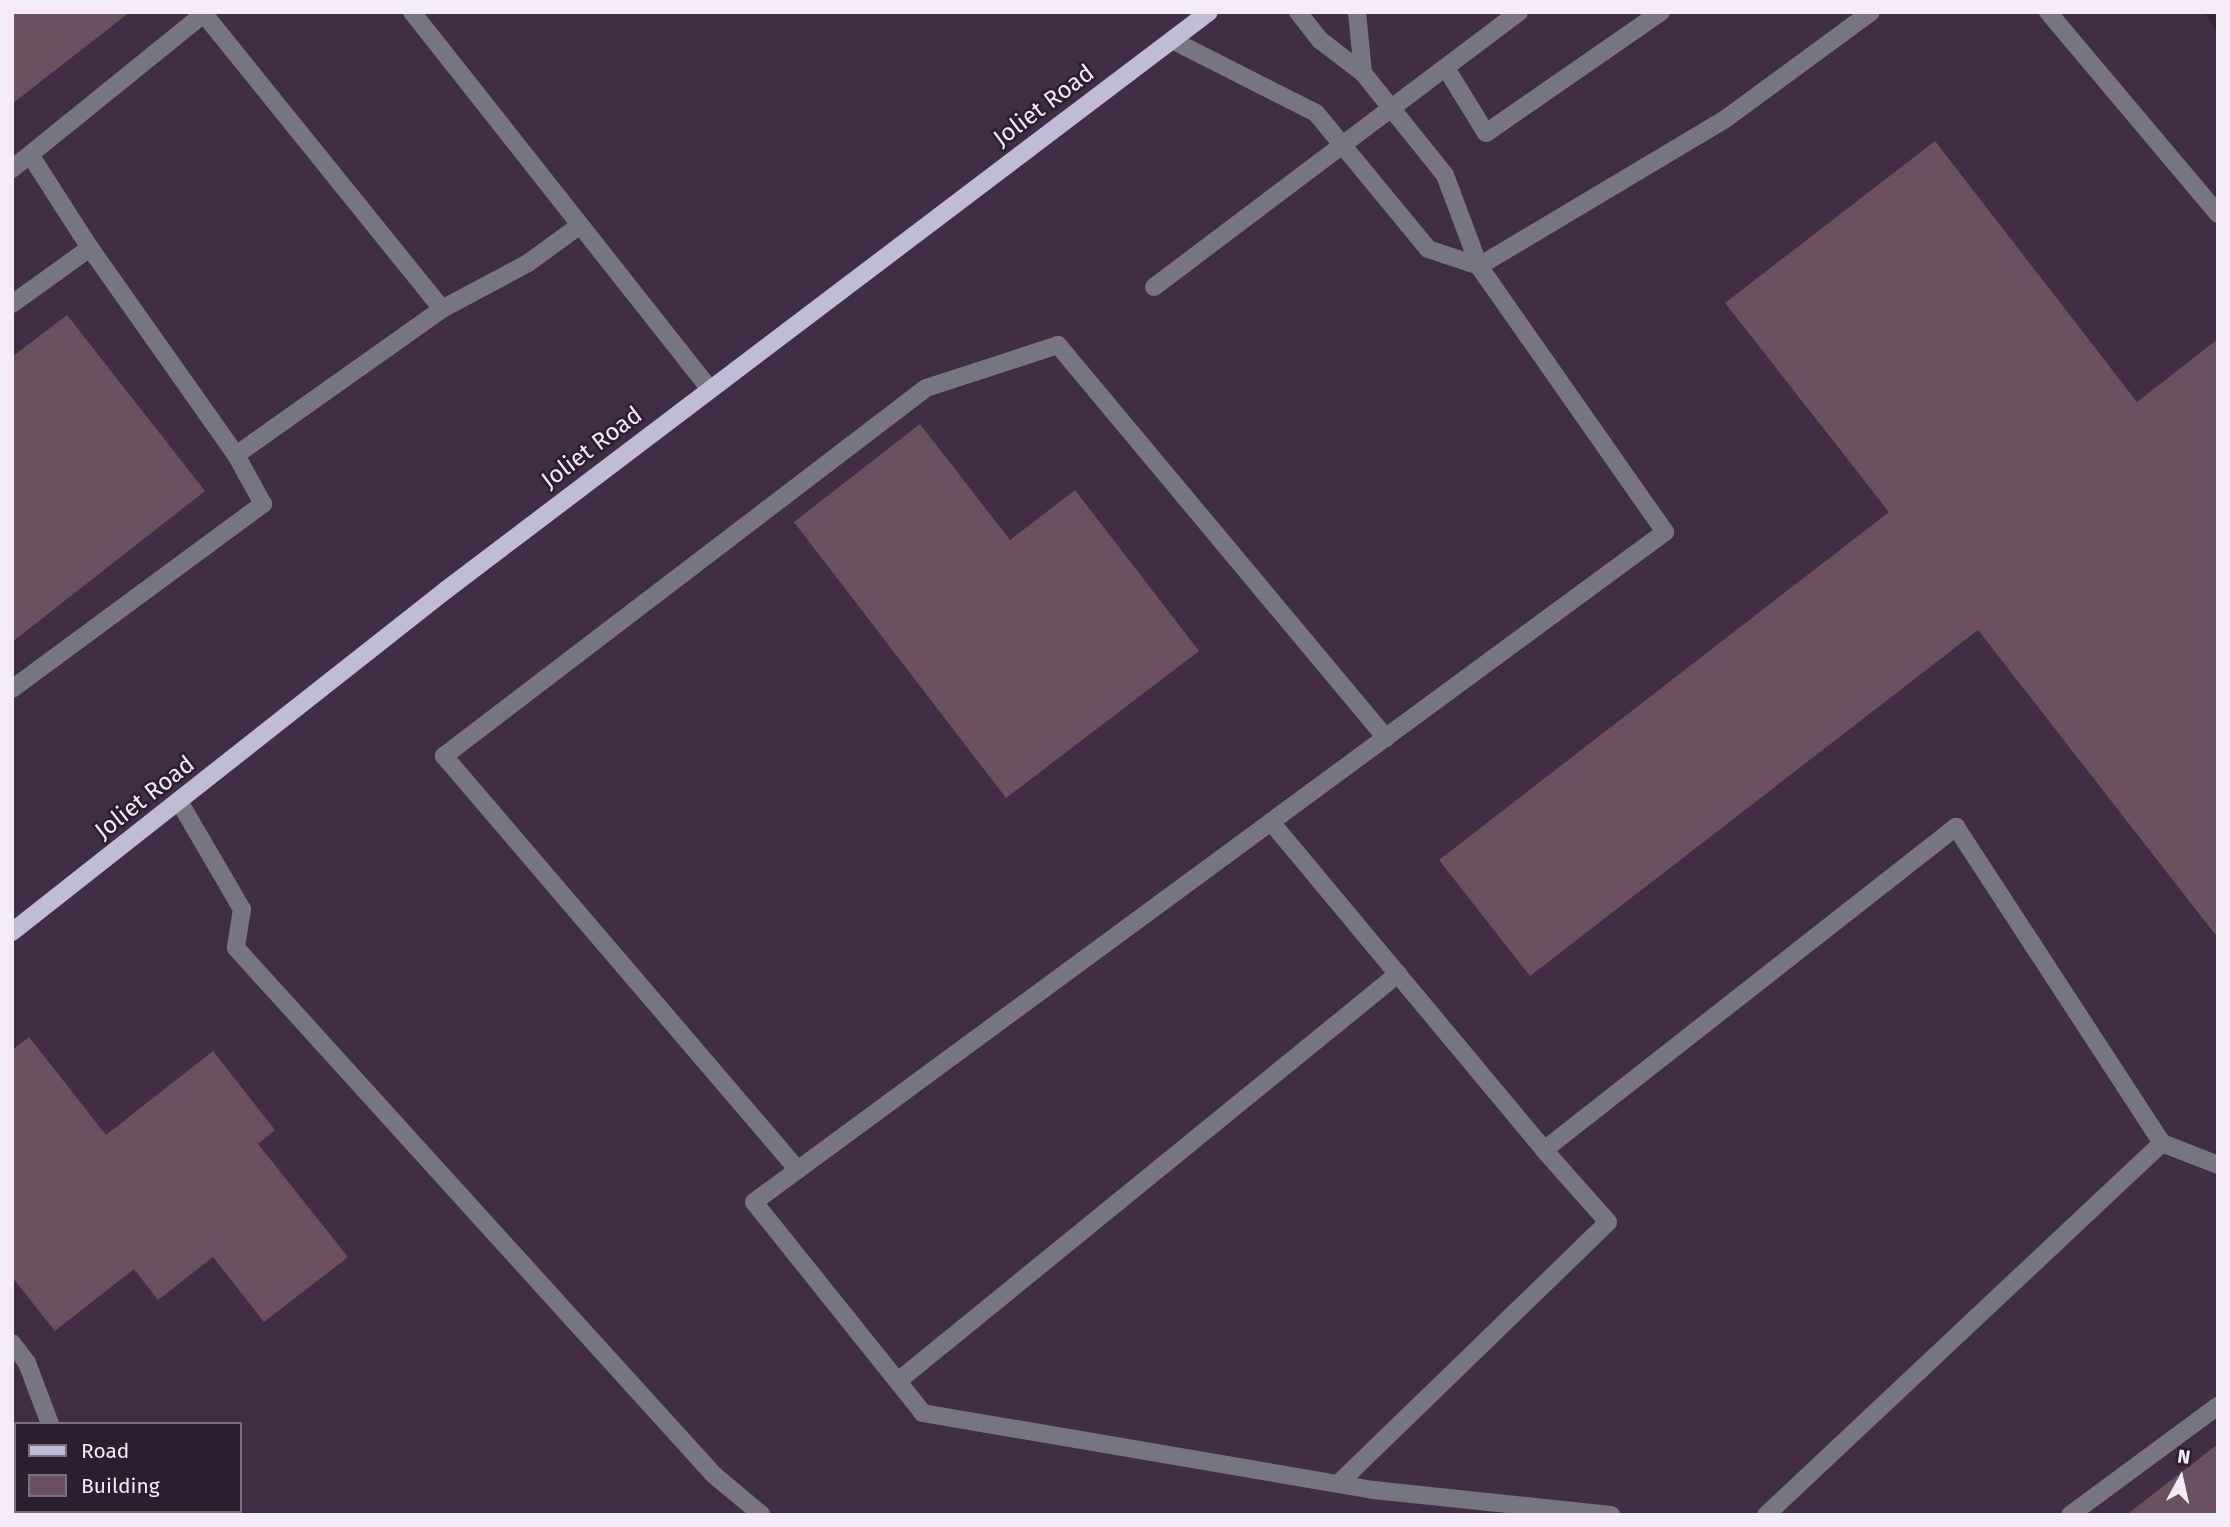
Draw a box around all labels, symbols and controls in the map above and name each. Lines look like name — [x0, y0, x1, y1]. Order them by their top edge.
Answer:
street label: Joliet Road — [988, 59, 1100, 153]
street label: Joliet Road — [536, 401, 648, 495]
street label: Joliet Road — [89, 750, 201, 846]
legend — [14, 1422, 242, 1513]
text: Road — [81, 1438, 129, 1464]
north arrow — [2146, 1443, 2216, 1513]
text: N — [2176, 1444, 2192, 1469]
text: Building — [81, 1473, 160, 1499]

